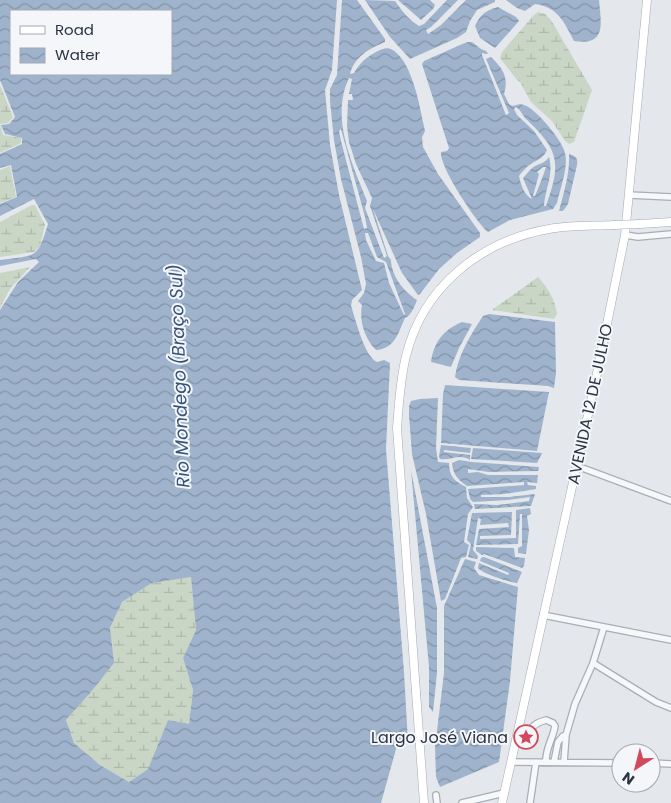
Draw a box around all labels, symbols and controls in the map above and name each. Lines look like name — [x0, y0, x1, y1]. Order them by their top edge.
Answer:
legend — [10, 10, 172, 75]
text: Road — [55, 19, 94, 40]
text: Water — [55, 44, 101, 65]
water label: Rio Mondego (Braço Sul) — [163, 264, 195, 488]
street label: AVENIDA 12 DE JULHO — [562, 322, 618, 486]
place icon: Largo José Viana — [513, 724, 539, 750]
place label: Largo José Viana — [371, 726, 508, 749]
north arrow — [611, 743, 661, 793]
text: N — [618, 767, 638, 790]

